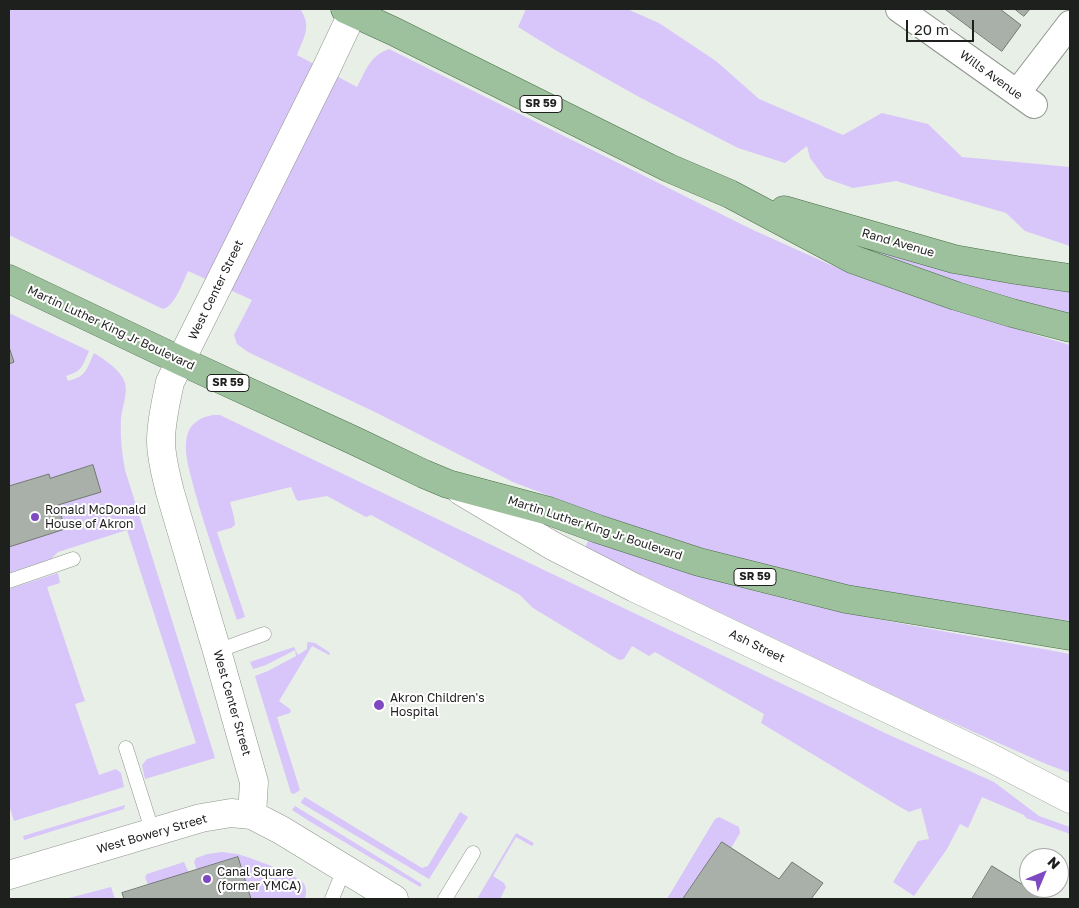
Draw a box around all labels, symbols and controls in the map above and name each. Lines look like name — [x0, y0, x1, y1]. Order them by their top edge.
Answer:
scale bar — [909, 10, 976, 42]
text: 20 m — [914, 20, 949, 38]
street label: Wills Avenue — [957, 47, 1025, 103]
road number: SR 59 — [520, 96, 562, 112]
street label: Rand Avenue — [860, 226, 936, 260]
street label: West Center Street — [186, 238, 246, 342]
street label: Martin Luther King Jr Boulevard — [25, 283, 197, 373]
road number: SR 59 — [207, 374, 249, 392]
street label: Martin Luther King Jr Boulevard — [506, 493, 684, 563]
place label: Ronald McDonald House of Akron — [45, 503, 146, 531]
marker: Ronald McDonald House of Akron — [29, 511, 41, 523]
road number: SR 59 — [734, 568, 776, 586]
street label: Ash Street — [727, 626, 787, 666]
street label: West Center Street — [210, 648, 254, 758]
place label: Akron Children's Hospital — [390, 691, 485, 719]
marker: Akron Children's Hospital — [372, 698, 386, 712]
street label: West Bowery Street — [95, 811, 209, 857]
north arrow — [1019, 848, 1069, 898]
text: N — [1044, 853, 1064, 873]
place label: Canal Square (former YMCA) — [217, 865, 301, 893]
marker: Canal Square (former YMCA) — [201, 873, 213, 885]

